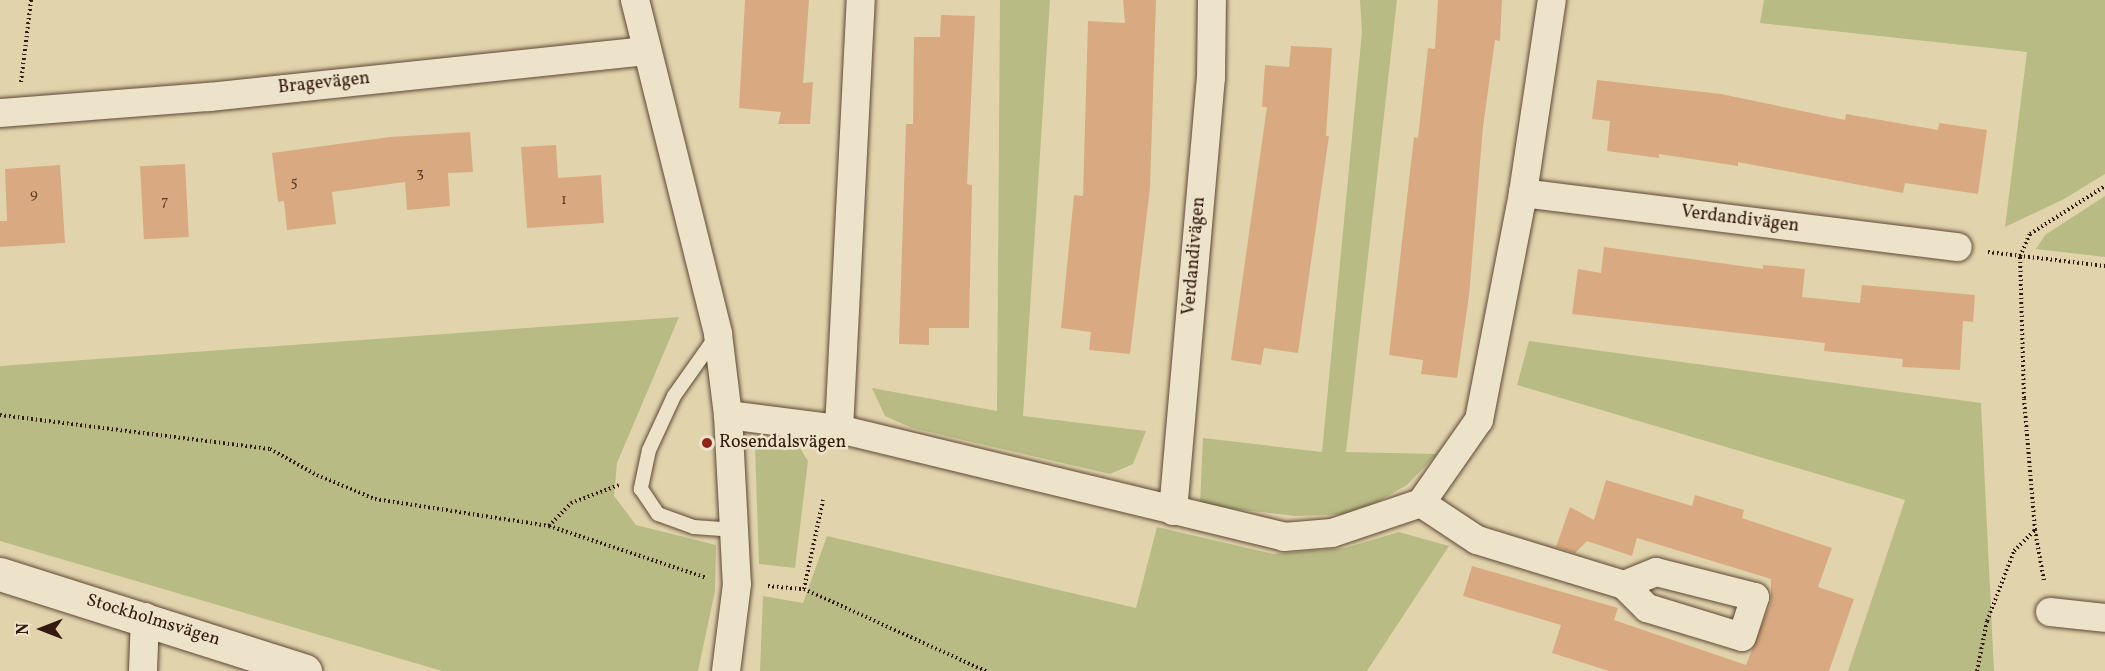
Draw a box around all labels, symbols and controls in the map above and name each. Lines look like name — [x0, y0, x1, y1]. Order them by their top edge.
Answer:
street label: Bragevägen — [277, 68, 371, 100]
house number: 3 — [416, 165, 424, 183]
house number: 5 — [290, 174, 298, 192]
house number: 9 — [30, 186, 38, 204]
house number: 1 — [561, 192, 567, 210]
house number: 7 — [161, 193, 169, 211]
street label: Verdandivägen — [1179, 196, 1211, 316]
street label: Verdandivägen — [1680, 202, 1800, 238]
place label: Rosendalsvägen — [719, 432, 846, 454]
marker: Rosendalsvägen — [700, 436, 714, 450]
street label: Stockholmsvägen — [83, 590, 223, 652]
north arrow — [12, 599, 72, 659]
text: N — [13, 623, 35, 635]

